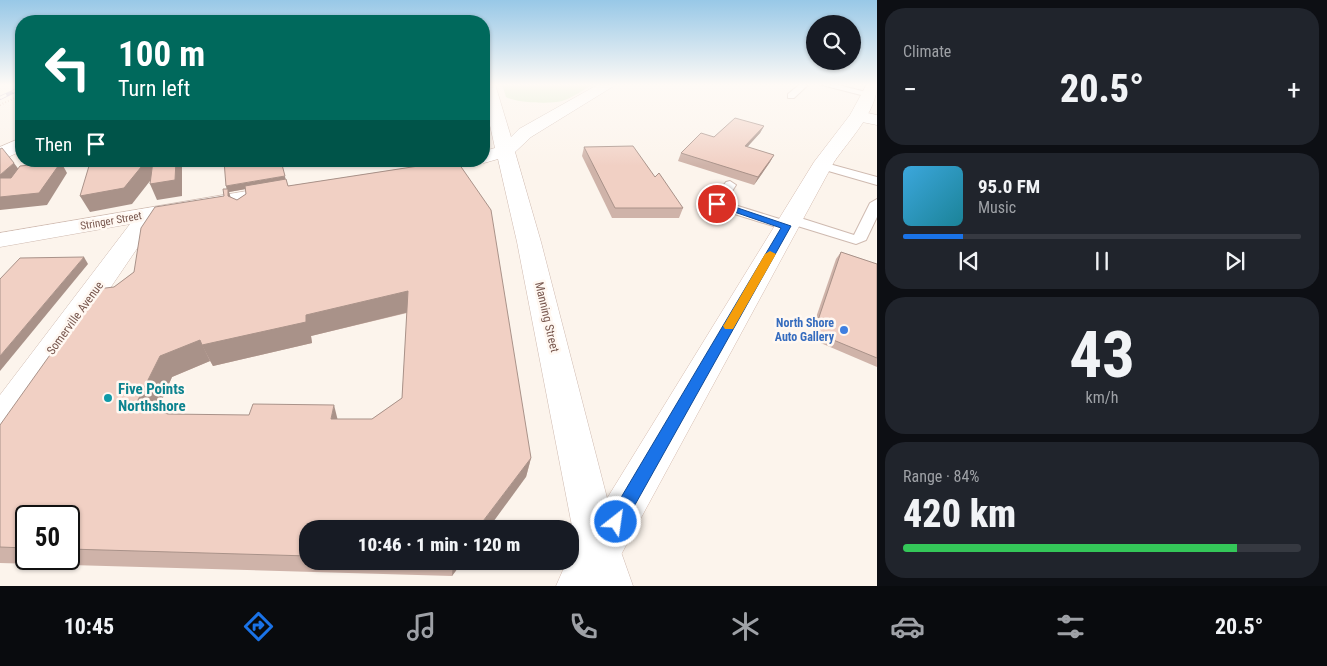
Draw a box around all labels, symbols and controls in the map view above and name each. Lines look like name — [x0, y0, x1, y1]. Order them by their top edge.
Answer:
map controls — [806, 15, 861, 70]
button: search — [806, 15, 861, 70]
text: 100 m — [118, 34, 205, 75]
icon: left — [35, 35, 100, 100]
text: Climate — [903, 42, 951, 61]
text: 20.5° — [1060, 67, 1144, 111]
text: − — [903, 73, 917, 106]
text: + — [1287, 73, 1301, 106]
text: Turn left — [118, 76, 190, 101]
icon: arrive — [82, 130, 110, 158]
text: Then — [35, 133, 72, 156]
text: 95.0 FM — [978, 175, 1040, 198]
pin — [696, 183, 738, 225]
icon: arrive — [703, 190, 731, 218]
text: Music — [978, 198, 1016, 217]
street label: Stringer Street — [79, 209, 143, 233]
icon: previous — [955, 247, 983, 275]
icon: pause — [1088, 247, 1116, 275]
icon: next — [1221, 247, 1249, 275]
street label: Somerville Avenue — [44, 278, 106, 357]
street label: Manning Street — [532, 280, 562, 354]
place label: North Shore Auto Gallery — [775, 316, 835, 344]
text: 43 — [1069, 317, 1135, 393]
marker: North Shore Auto Gallery — [838, 324, 850, 336]
place label: Five Points Northshore — [118, 380, 186, 415]
text: km/h — [1086, 388, 1118, 407]
marker: Five Points Northshore — [102, 392, 114, 404]
text: Range · 84% — [903, 467, 979, 486]
text: 420 km — [903, 492, 1016, 536]
position arrow — [589, 495, 641, 547]
speed limit sign: 50 — [15, 505, 80, 570]
text: 10:46 · 1 min · 120 m — [358, 533, 520, 556]
icon: directions — [241, 609, 276, 644]
icon: music — [404, 609, 439, 644]
icon: phone — [566, 609, 601, 644]
icon: climate — [728, 609, 763, 644]
icon: car — [890, 609, 925, 644]
icon: filters — [1053, 609, 1088, 644]
text: 10:45 — [64, 614, 114, 639]
text: 20.5° — [1215, 614, 1263, 639]

